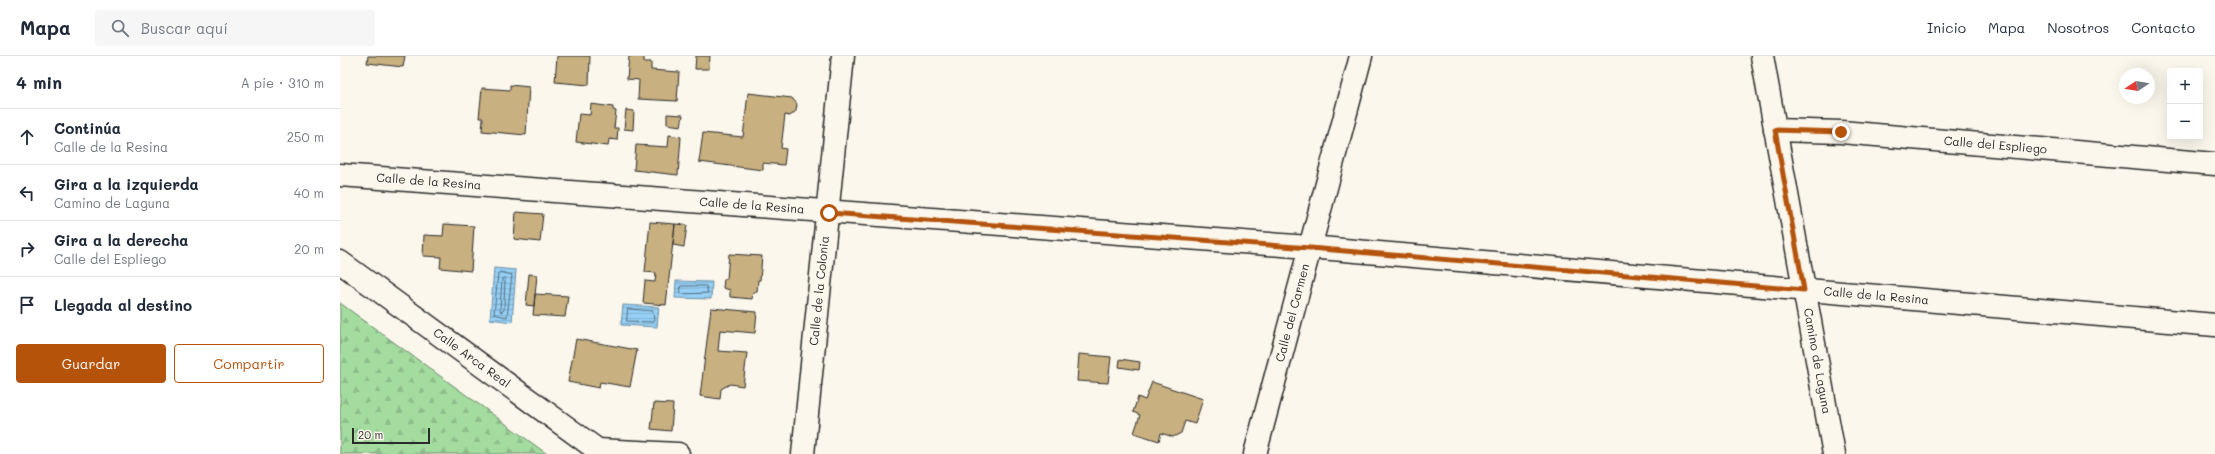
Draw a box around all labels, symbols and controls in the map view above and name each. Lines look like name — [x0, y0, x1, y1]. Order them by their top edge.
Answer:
search box — [95, 10, 375, 46]
text: Mapa — [20, 15, 71, 40]
icon: search — [109, 17, 131, 39]
text: Buscar aquí — [141, 18, 228, 38]
text: Inicio — [1927, 18, 1966, 37]
text: Mapa — [1988, 18, 2025, 37]
text: Nosotros — [2047, 18, 2109, 37]
text: Contacto — [2131, 18, 2195, 37]
north arrow — [2119, 68, 2155, 104]
map controls — [2167, 68, 2203, 140]
button: + — [2167, 68, 2203, 104]
text: 4 min — [16, 71, 62, 93]
text: A pie · 310 m — [241, 74, 324, 91]
button: − — [2167, 104, 2203, 140]
text: Continúa — [54, 118, 121, 138]
route end — [1832, 123, 1850, 141]
icon: ahead — [16, 126, 38, 148]
text: 250 m — [287, 128, 324, 145]
street label: Calle del Espliego — [1943, 132, 2048, 157]
text: Calle de la Resina — [54, 138, 168, 155]
street label: Calle de la Resina — [376, 169, 482, 192]
text: Gira a la izquierda — [54, 174, 199, 194]
icon: left — [16, 182, 38, 204]
text: 40 m — [294, 184, 324, 201]
street label: Calle de la Resina — [699, 193, 805, 216]
text: Camino de Laguna — [54, 194, 170, 211]
route start — [820, 204, 838, 222]
text: Gira a la derecha — [54, 230, 188, 250]
street label: Calle de la Colonia — [805, 235, 832, 346]
icon: right — [16, 238, 38, 260]
text: 20 m — [294, 240, 324, 257]
text: Calle del Espliego — [54, 250, 166, 267]
street label: Calle del Carmen — [1271, 262, 1312, 364]
street label: Calle de la Resina — [1823, 282, 1930, 307]
icon: arrive — [16, 294, 38, 316]
text: Llegada al destino — [54, 295, 192, 315]
street label: Camino de Laguna — [1801, 307, 1836, 415]
street label: Calle Arca Real — [430, 324, 514, 391]
button: Guardar — [16, 344, 166, 383]
button: Compartir — [174, 344, 324, 383]
scale bar — [352, 426, 430, 445]
text: 20 m — [358, 427, 383, 442]

